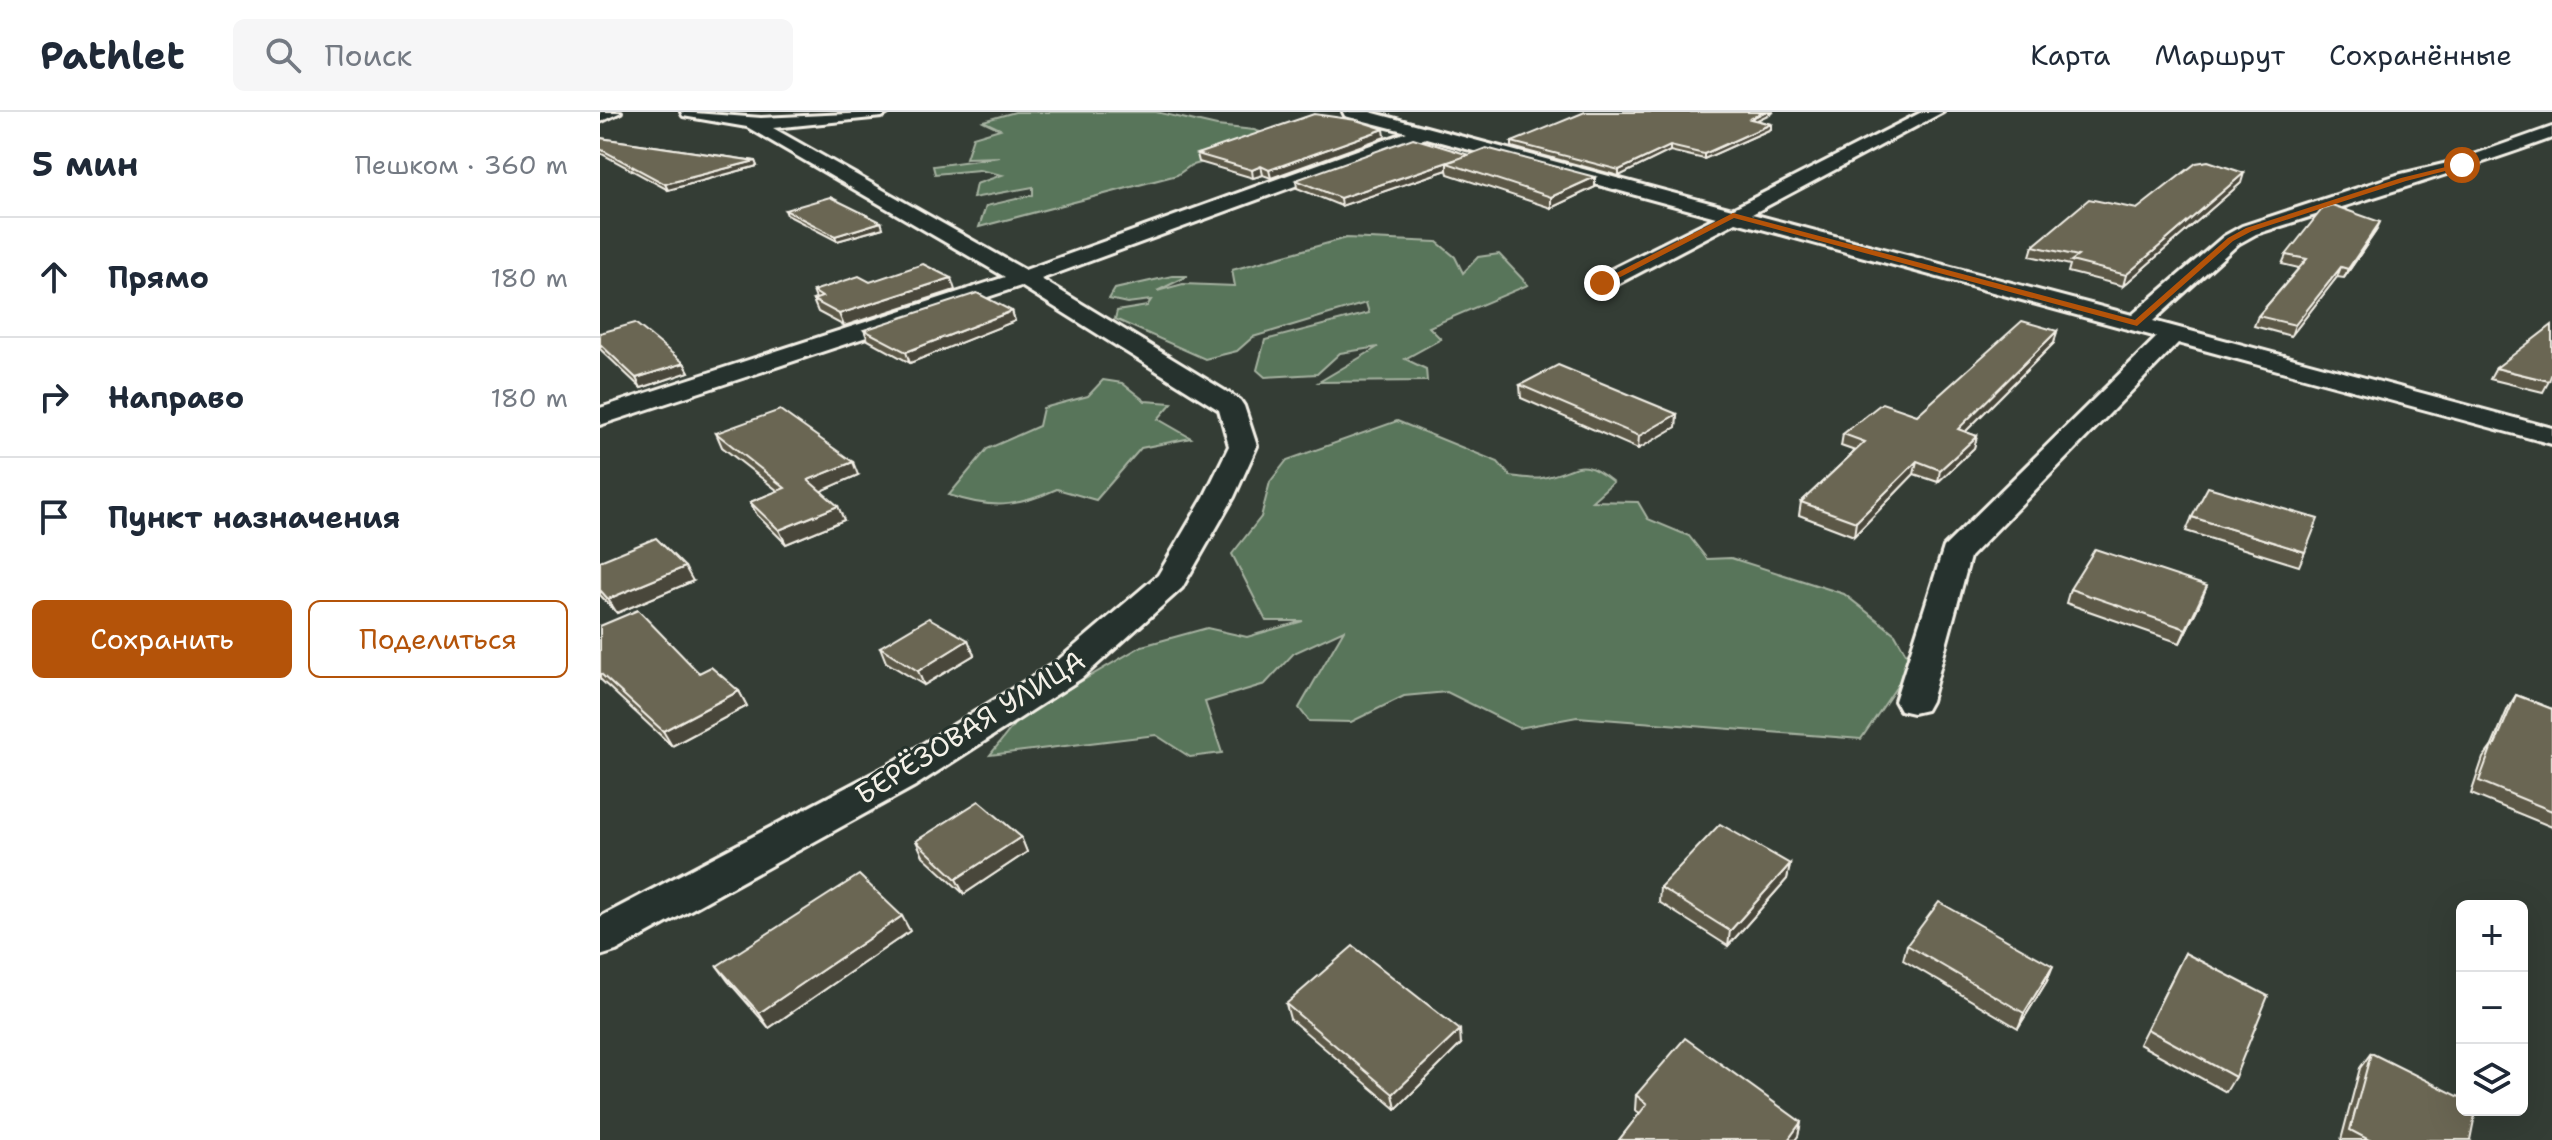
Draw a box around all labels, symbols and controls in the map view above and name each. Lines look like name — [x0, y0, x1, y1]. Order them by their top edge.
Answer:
search box — [233, 19, 793, 91]
text: Pathlet — [40, 30, 185, 81]
icon: search — [261, 33, 305, 77]
text: Поиск — [325, 35, 412, 76]
text: Карта — [2030, 36, 2110, 74]
text: Маршрут — [2154, 36, 2285, 74]
text: Сохранённые — [2329, 36, 2512, 74]
text: 5 мин — [32, 141, 139, 187]
text: Пешком · 360 m — [355, 147, 568, 182]
route start — [2444, 147, 2480, 183]
icon: ahead — [32, 255, 76, 299]
text: Прямо — [108, 257, 209, 298]
text: 180 m — [490, 260, 568, 295]
route end — [1584, 265, 1620, 301]
icon: right — [32, 375, 76, 419]
text: Направо — [108, 377, 244, 418]
text: 180 m — [490, 380, 568, 415]
icon: arrive — [32, 495, 76, 539]
text: Пункт назначения — [108, 497, 400, 538]
button: Сохранить — [32, 600, 292, 678]
button: Поделиться — [308, 600, 568, 678]
street label: БЕРЁЗОВАЯ УЛИЦА — [848, 641, 1092, 813]
map controls — [2456, 900, 2528, 1116]
button: + — [2456, 900, 2528, 972]
button: − — [2456, 972, 2528, 1044]
button: layers — [2456, 1044, 2528, 1116]

